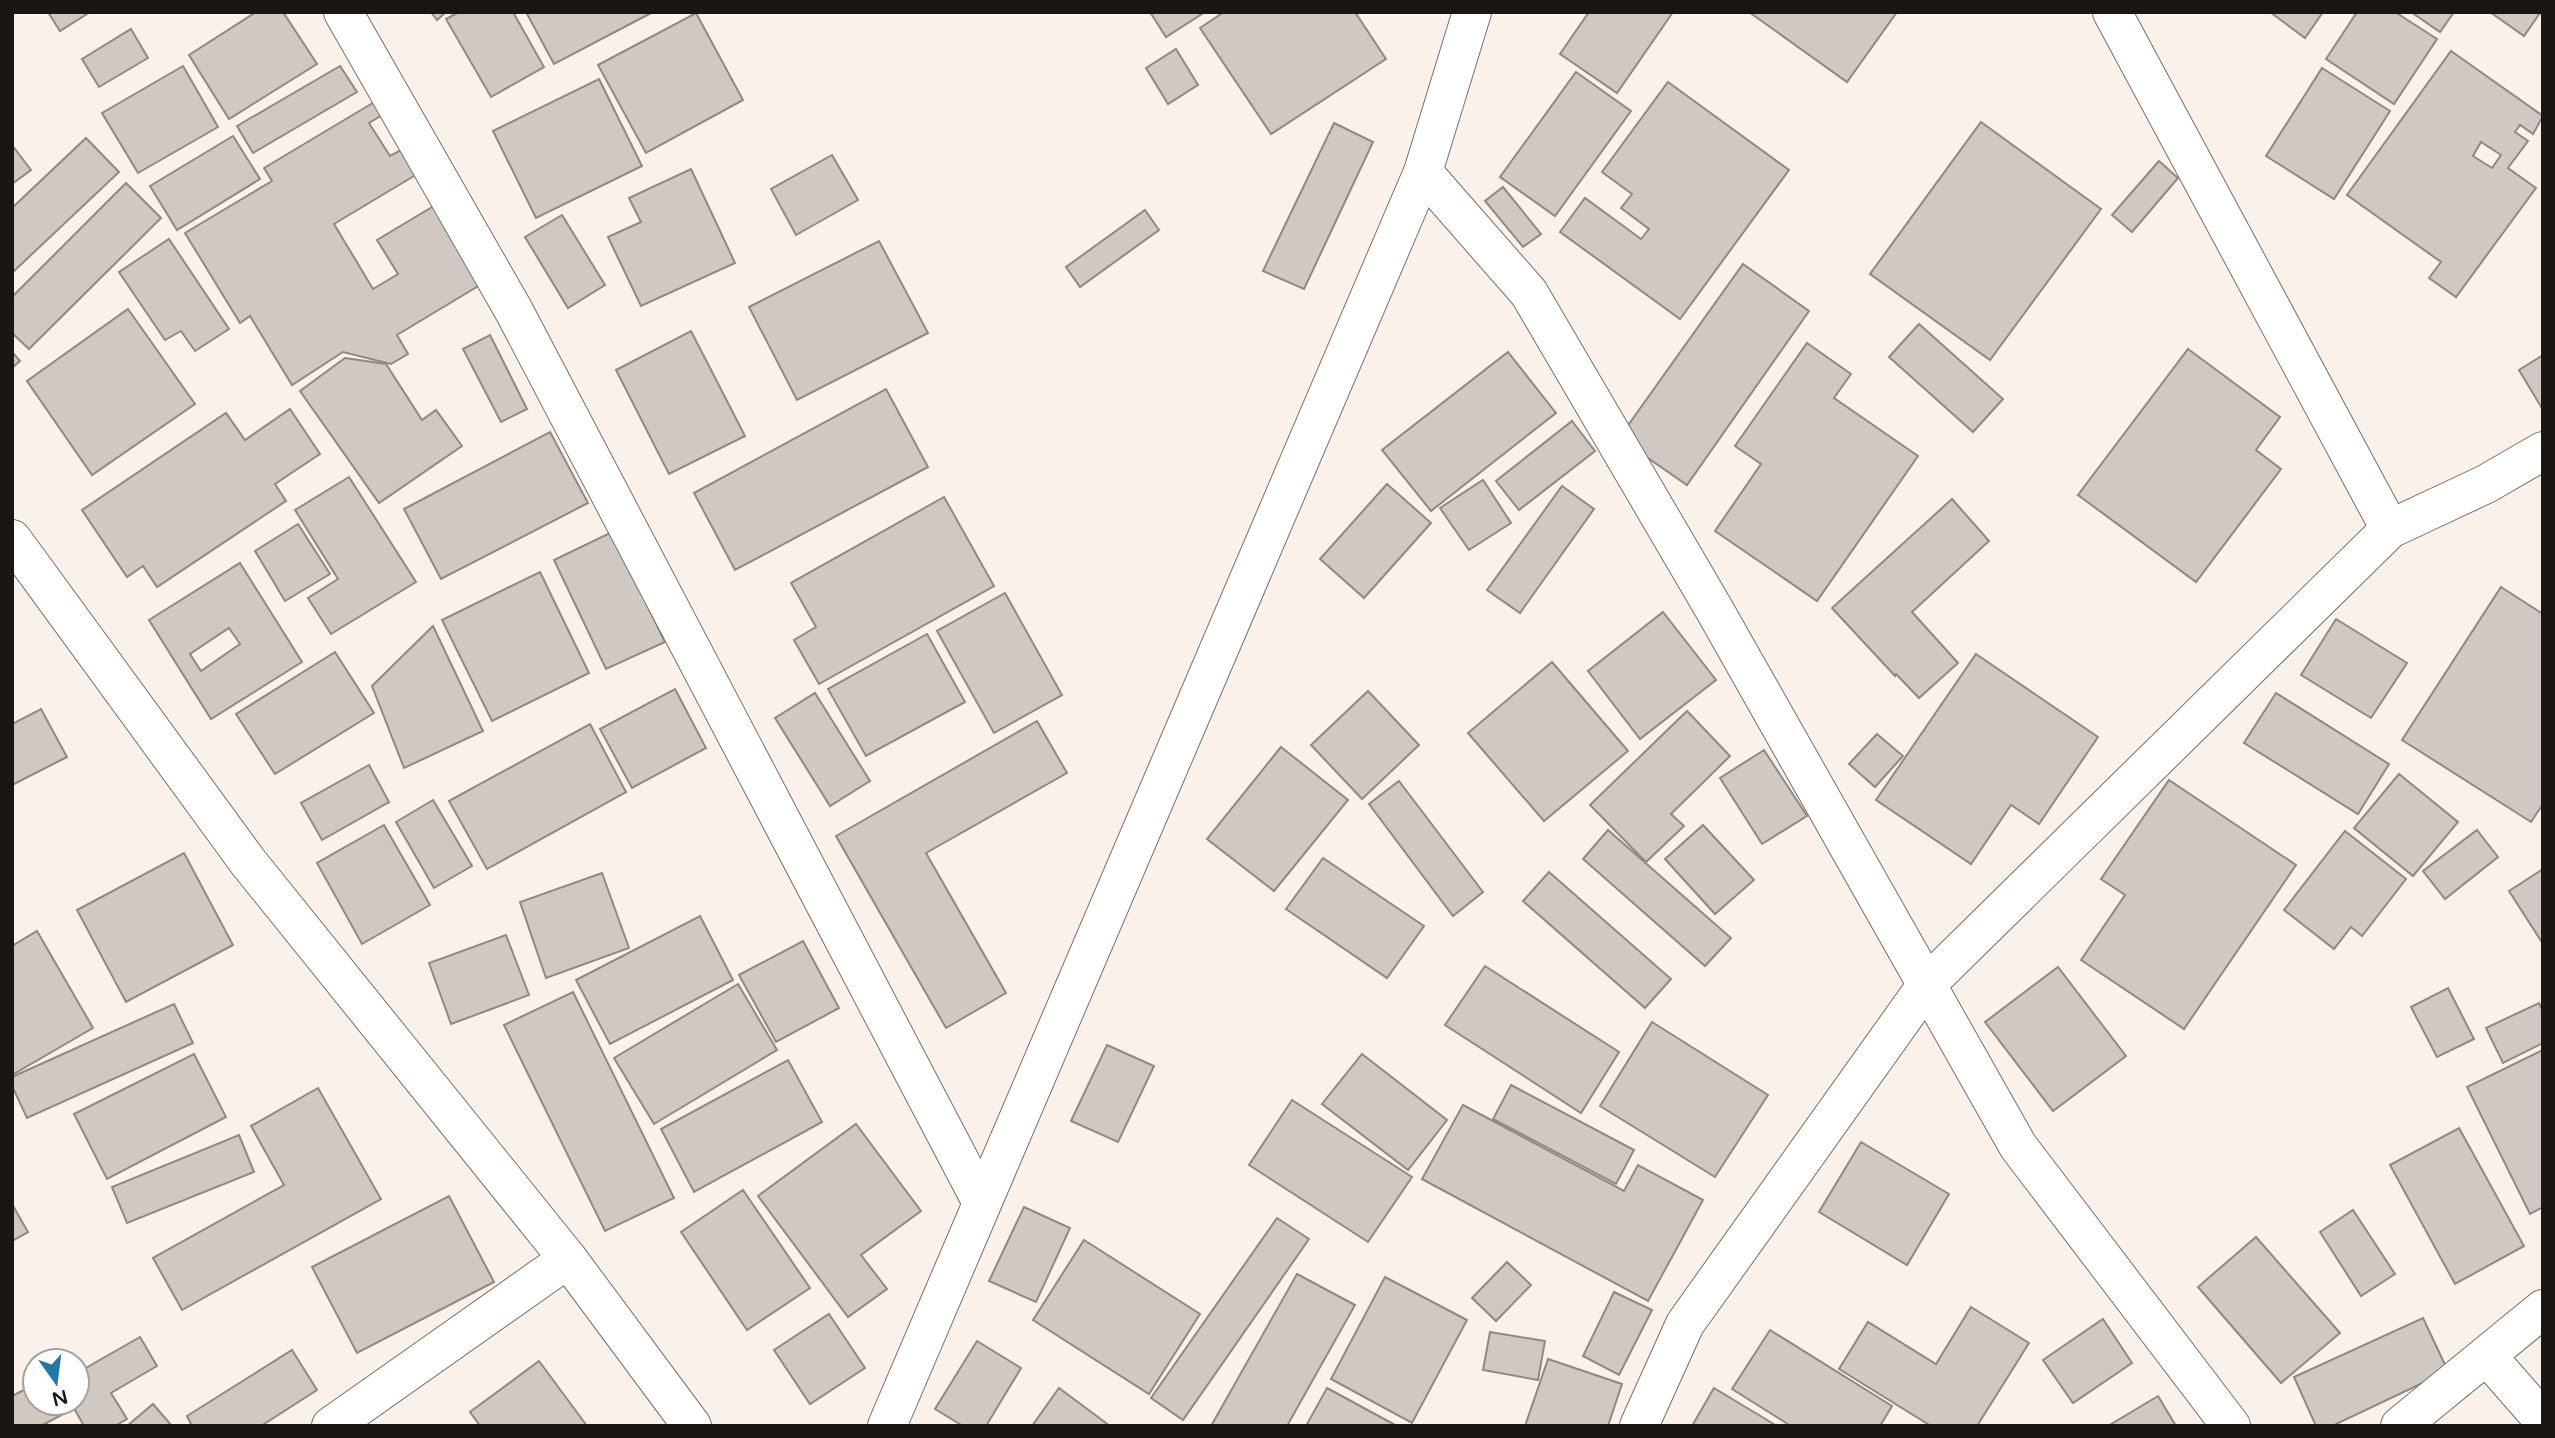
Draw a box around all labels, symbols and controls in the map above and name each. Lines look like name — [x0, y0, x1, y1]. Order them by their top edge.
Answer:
north arrow — [21, 1347, 91, 1417]
text: N — [50, 1385, 70, 1410]

